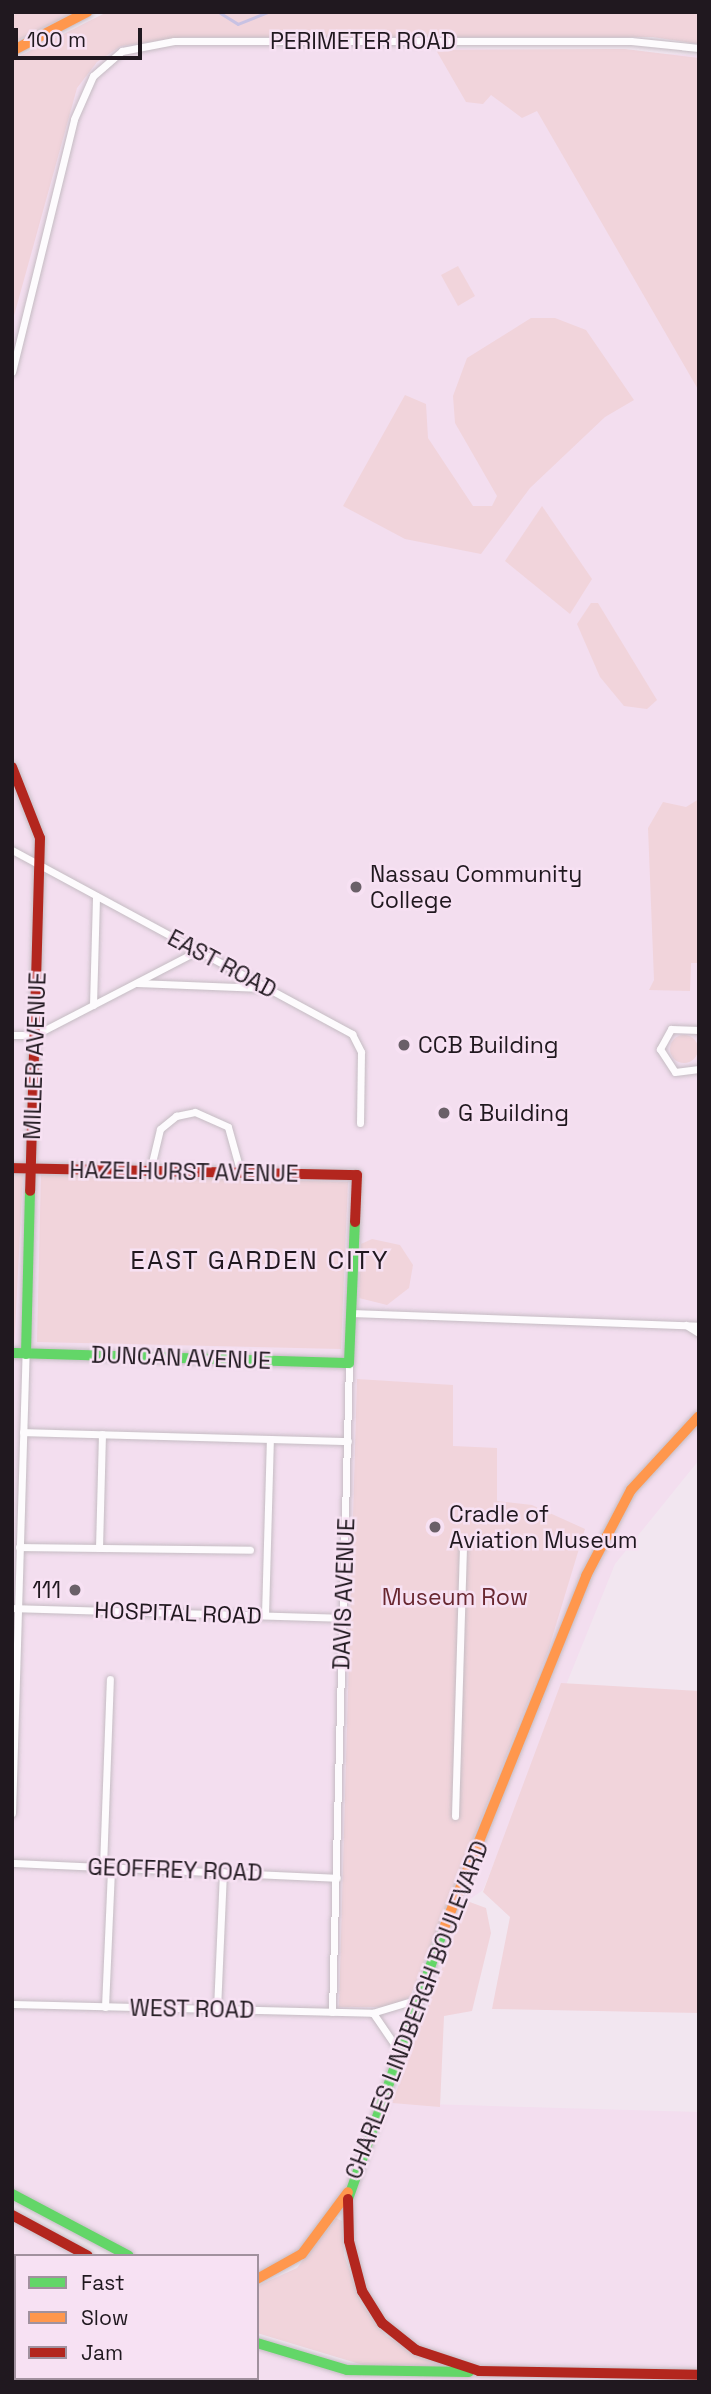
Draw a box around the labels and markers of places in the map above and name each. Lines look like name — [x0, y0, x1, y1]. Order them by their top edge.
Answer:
place label: Nassau Community College — [370, 860, 582, 914]
marker: Nassau Community College — [348, 879, 364, 895]
place label: CCB Building — [418, 1031, 559, 1059]
marker: CCB Building — [396, 1037, 412, 1053]
place label: G Building — [458, 1099, 569, 1127]
marker: G Building — [436, 1105, 452, 1121]
place label: Cradle of Aviation Museum — [449, 1500, 638, 1554]
marker: Cradle of Aviation Museum — [427, 1519, 443, 1535]
place label: 111 — [32, 1576, 61, 1604]
marker: 111 — [67, 1582, 83, 1598]

